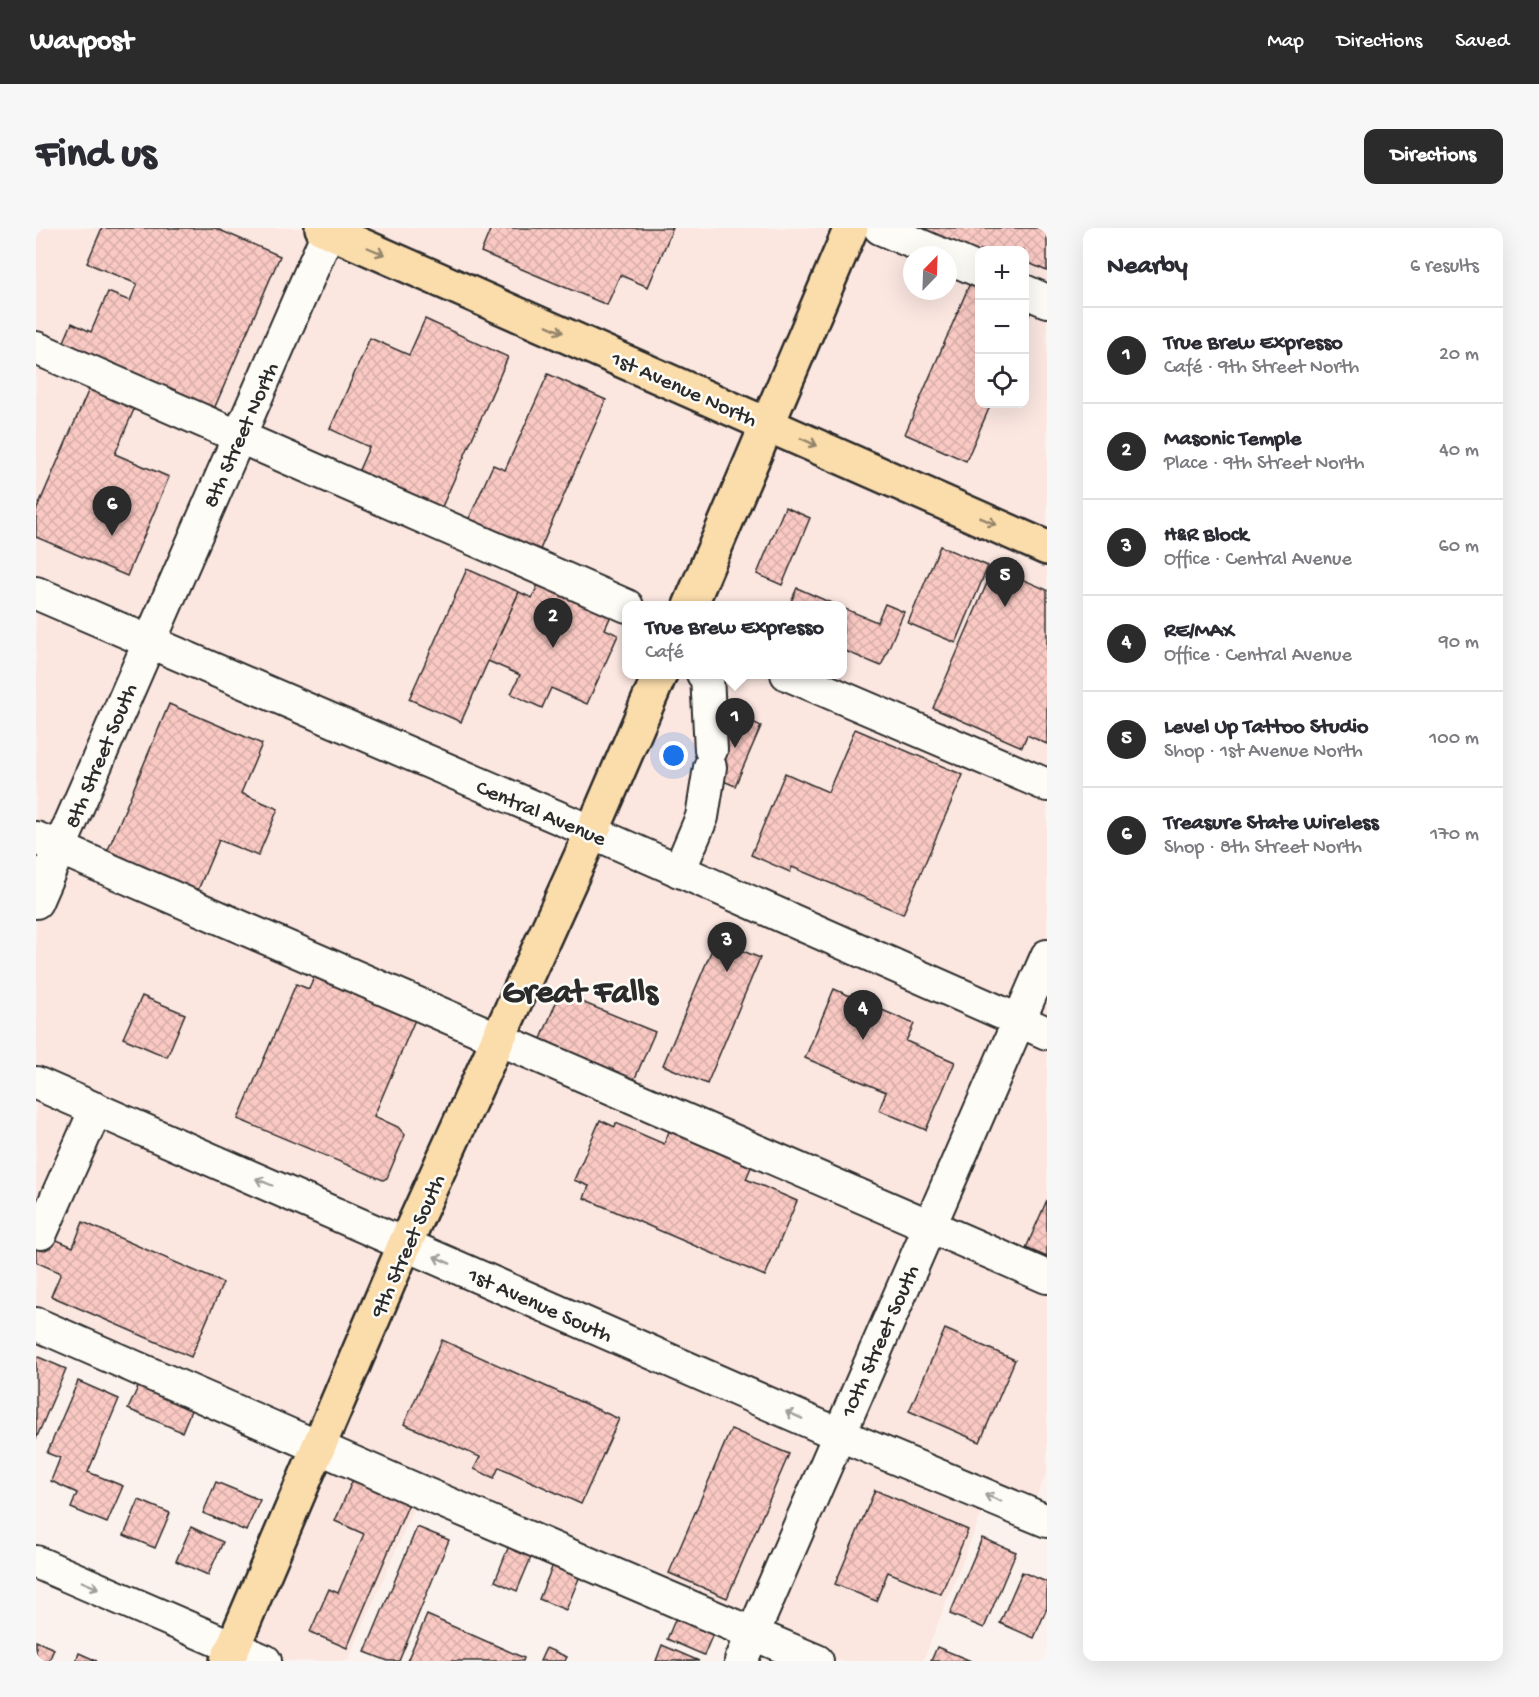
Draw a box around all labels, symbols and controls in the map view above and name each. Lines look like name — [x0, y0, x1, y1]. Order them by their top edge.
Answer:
text: Waypost — [30, 26, 133, 59]
text: Map — [1267, 30, 1304, 55]
text: Directions — [1337, 30, 1422, 55]
text: Saved — [1455, 30, 1509, 55]
button: Directions — [1364, 129, 1503, 184]
text: Find us — [36, 132, 156, 181]
one-way arrow — [366, 246, 384, 257]
north arrow — [903, 246, 957, 300]
map controls — [975, 246, 1029, 408]
button: + — [975, 246, 1029, 300]
text: Nearby — [1107, 252, 1188, 283]
text: 6 results — [1410, 256, 1479, 279]
button: − — [975, 300, 1029, 354]
one-way arrow — [545, 323, 563, 335]
text: True Brew Expresso — [1164, 331, 1343, 357]
text: 1 — [1122, 344, 1131, 367]
text: 20 m — [1439, 344, 1479, 367]
street label: 1st Avenue North — [605, 346, 760, 435]
button: locate — [975, 354, 1029, 408]
text: Café · 9th Street North — [1164, 357, 1359, 380]
street label: 8th Street North — [199, 359, 286, 512]
text: Masonic Temple — [1164, 427, 1301, 453]
one-way arrow — [800, 437, 818, 449]
text: 2 — [1122, 440, 1131, 463]
text: 40 m — [1439, 440, 1479, 463]
text: Place · 9th Street North — [1164, 453, 1365, 476]
pin: 6 — [92, 486, 132, 536]
one-way arrow — [978, 516, 996, 528]
text: H&R Block — [1164, 523, 1248, 549]
text: 3 — [1121, 536, 1132, 559]
text: 60 m — [1439, 536, 1479, 559]
text: Office · Central Avenue — [1164, 549, 1352, 572]
pin: 5 — [986, 558, 1024, 607]
pin: 2 — [534, 598, 572, 648]
popup — [622, 601, 847, 679]
text: True Brew Expresso — [645, 616, 824, 642]
text: RE/MAX — [1164, 619, 1234, 645]
text: 4 — [1122, 632, 1131, 655]
text: 90 m — [1439, 632, 1479, 655]
text: Café — [645, 642, 684, 665]
text: Office · Central Avenue — [1164, 645, 1352, 668]
street label: 8th Street South — [60, 680, 145, 833]
pin: 1 — [716, 698, 754, 748]
text: Level Up Tattoo Studio — [1164, 715, 1369, 741]
text: 5 — [1121, 728, 1132, 751]
text: 100 m — [1429, 728, 1479, 751]
your location — [659, 741, 688, 770]
text: Shop · 1st Avenue North — [1164, 741, 1363, 764]
street label: Central Avenue — [471, 776, 610, 854]
text: Treasure State Wireless — [1164, 811, 1379, 837]
text: 6 — [1121, 824, 1132, 847]
text: 170 m — [1430, 824, 1479, 847]
text: Shop · 8th Street North — [1164, 837, 1362, 860]
pin: 3 — [708, 922, 746, 972]
district label: Great Falls — [502, 975, 659, 1015]
pin: 4 — [844, 990, 882, 1040]
street label: 9th Street South — [366, 1171, 453, 1323]
one-way arrow — [255, 1176, 273, 1187]
one-way arrow — [434, 1254, 452, 1265]
street label: 10th Street South — [836, 1261, 927, 1423]
street label: 1st Avenue South — [462, 1263, 616, 1350]
one-way arrow — [785, 1408, 803, 1420]
one-way arrow — [984, 1492, 1003, 1503]
one-way arrow — [80, 1580, 98, 1592]

